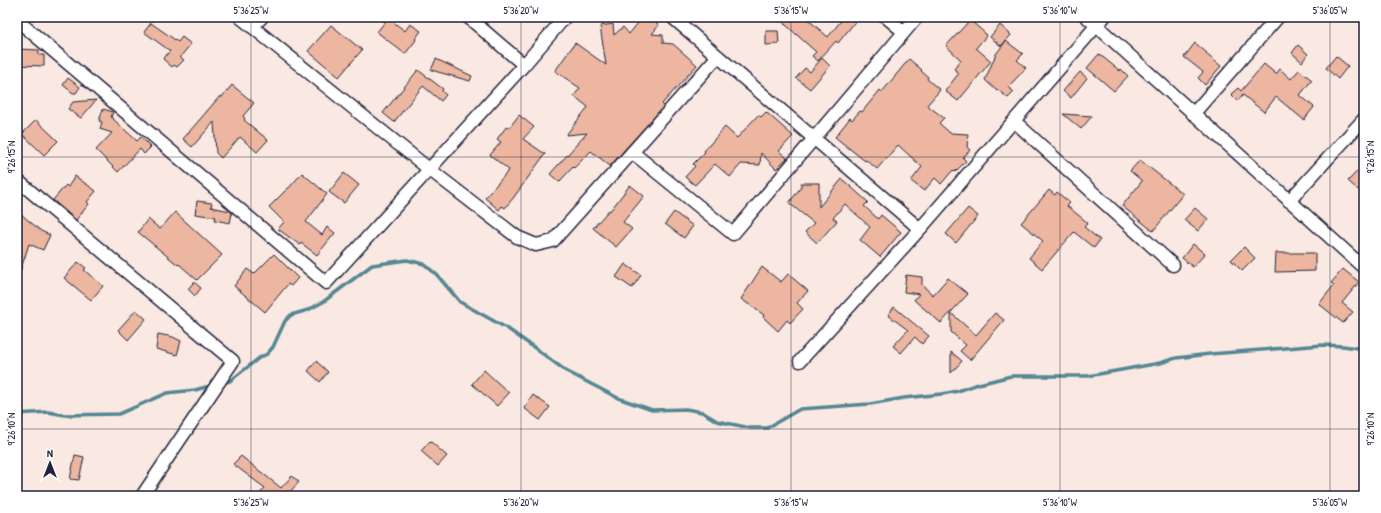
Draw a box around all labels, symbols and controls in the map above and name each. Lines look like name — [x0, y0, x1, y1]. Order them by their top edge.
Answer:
text: 5°36'25"W — [234, 4, 269, 17]
text: 5°36'20"W — [503, 4, 539, 17]
text: 5°36'15"W — [774, 4, 809, 17]
text: 5°36'10"W — [1043, 4, 1078, 17]
text: 5°36'05"W — [1313, 4, 1348, 17]
text: 9°26'15"N — [5, 141, 18, 173]
text: 9°26'15"N — [1364, 141, 1377, 173]
text: 9°26'10"N — [5, 413, 18, 445]
text: 9°26'10"N — [1364, 413, 1377, 445]
north arrow — [30, 443, 70, 483]
text: N — [47, 446, 53, 460]
text: 5°36'25"W — [234, 496, 269, 509]
text: 5°36'20"W — [503, 496, 539, 509]
text: 5°36'15"W — [774, 496, 809, 509]
text: 5°36'10"W — [1043, 496, 1078, 509]
text: 5°36'05"W — [1313, 496, 1348, 509]

